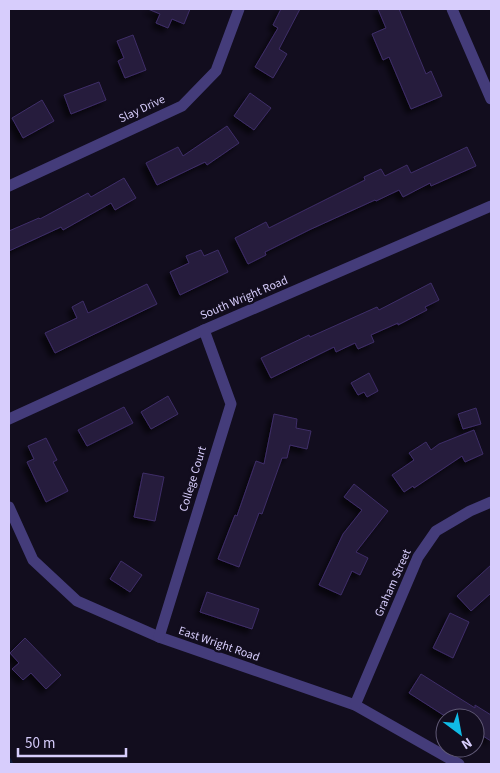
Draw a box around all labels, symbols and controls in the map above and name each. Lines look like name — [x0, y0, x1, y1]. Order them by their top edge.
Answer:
street label: Slay Drive — [116, 91, 168, 127]
street label: South Wright Road — [198, 272, 290, 324]
street label: College Court — [175, 444, 211, 514]
street label: Graham Street — [371, 547, 415, 619]
street label: East Wright Road — [176, 622, 262, 666]
north arrow — [435, 708, 485, 758]
scale bar — [18, 726, 125, 758]
text: N — [457, 732, 476, 754]
text: 50 m — [25, 733, 55, 754]

